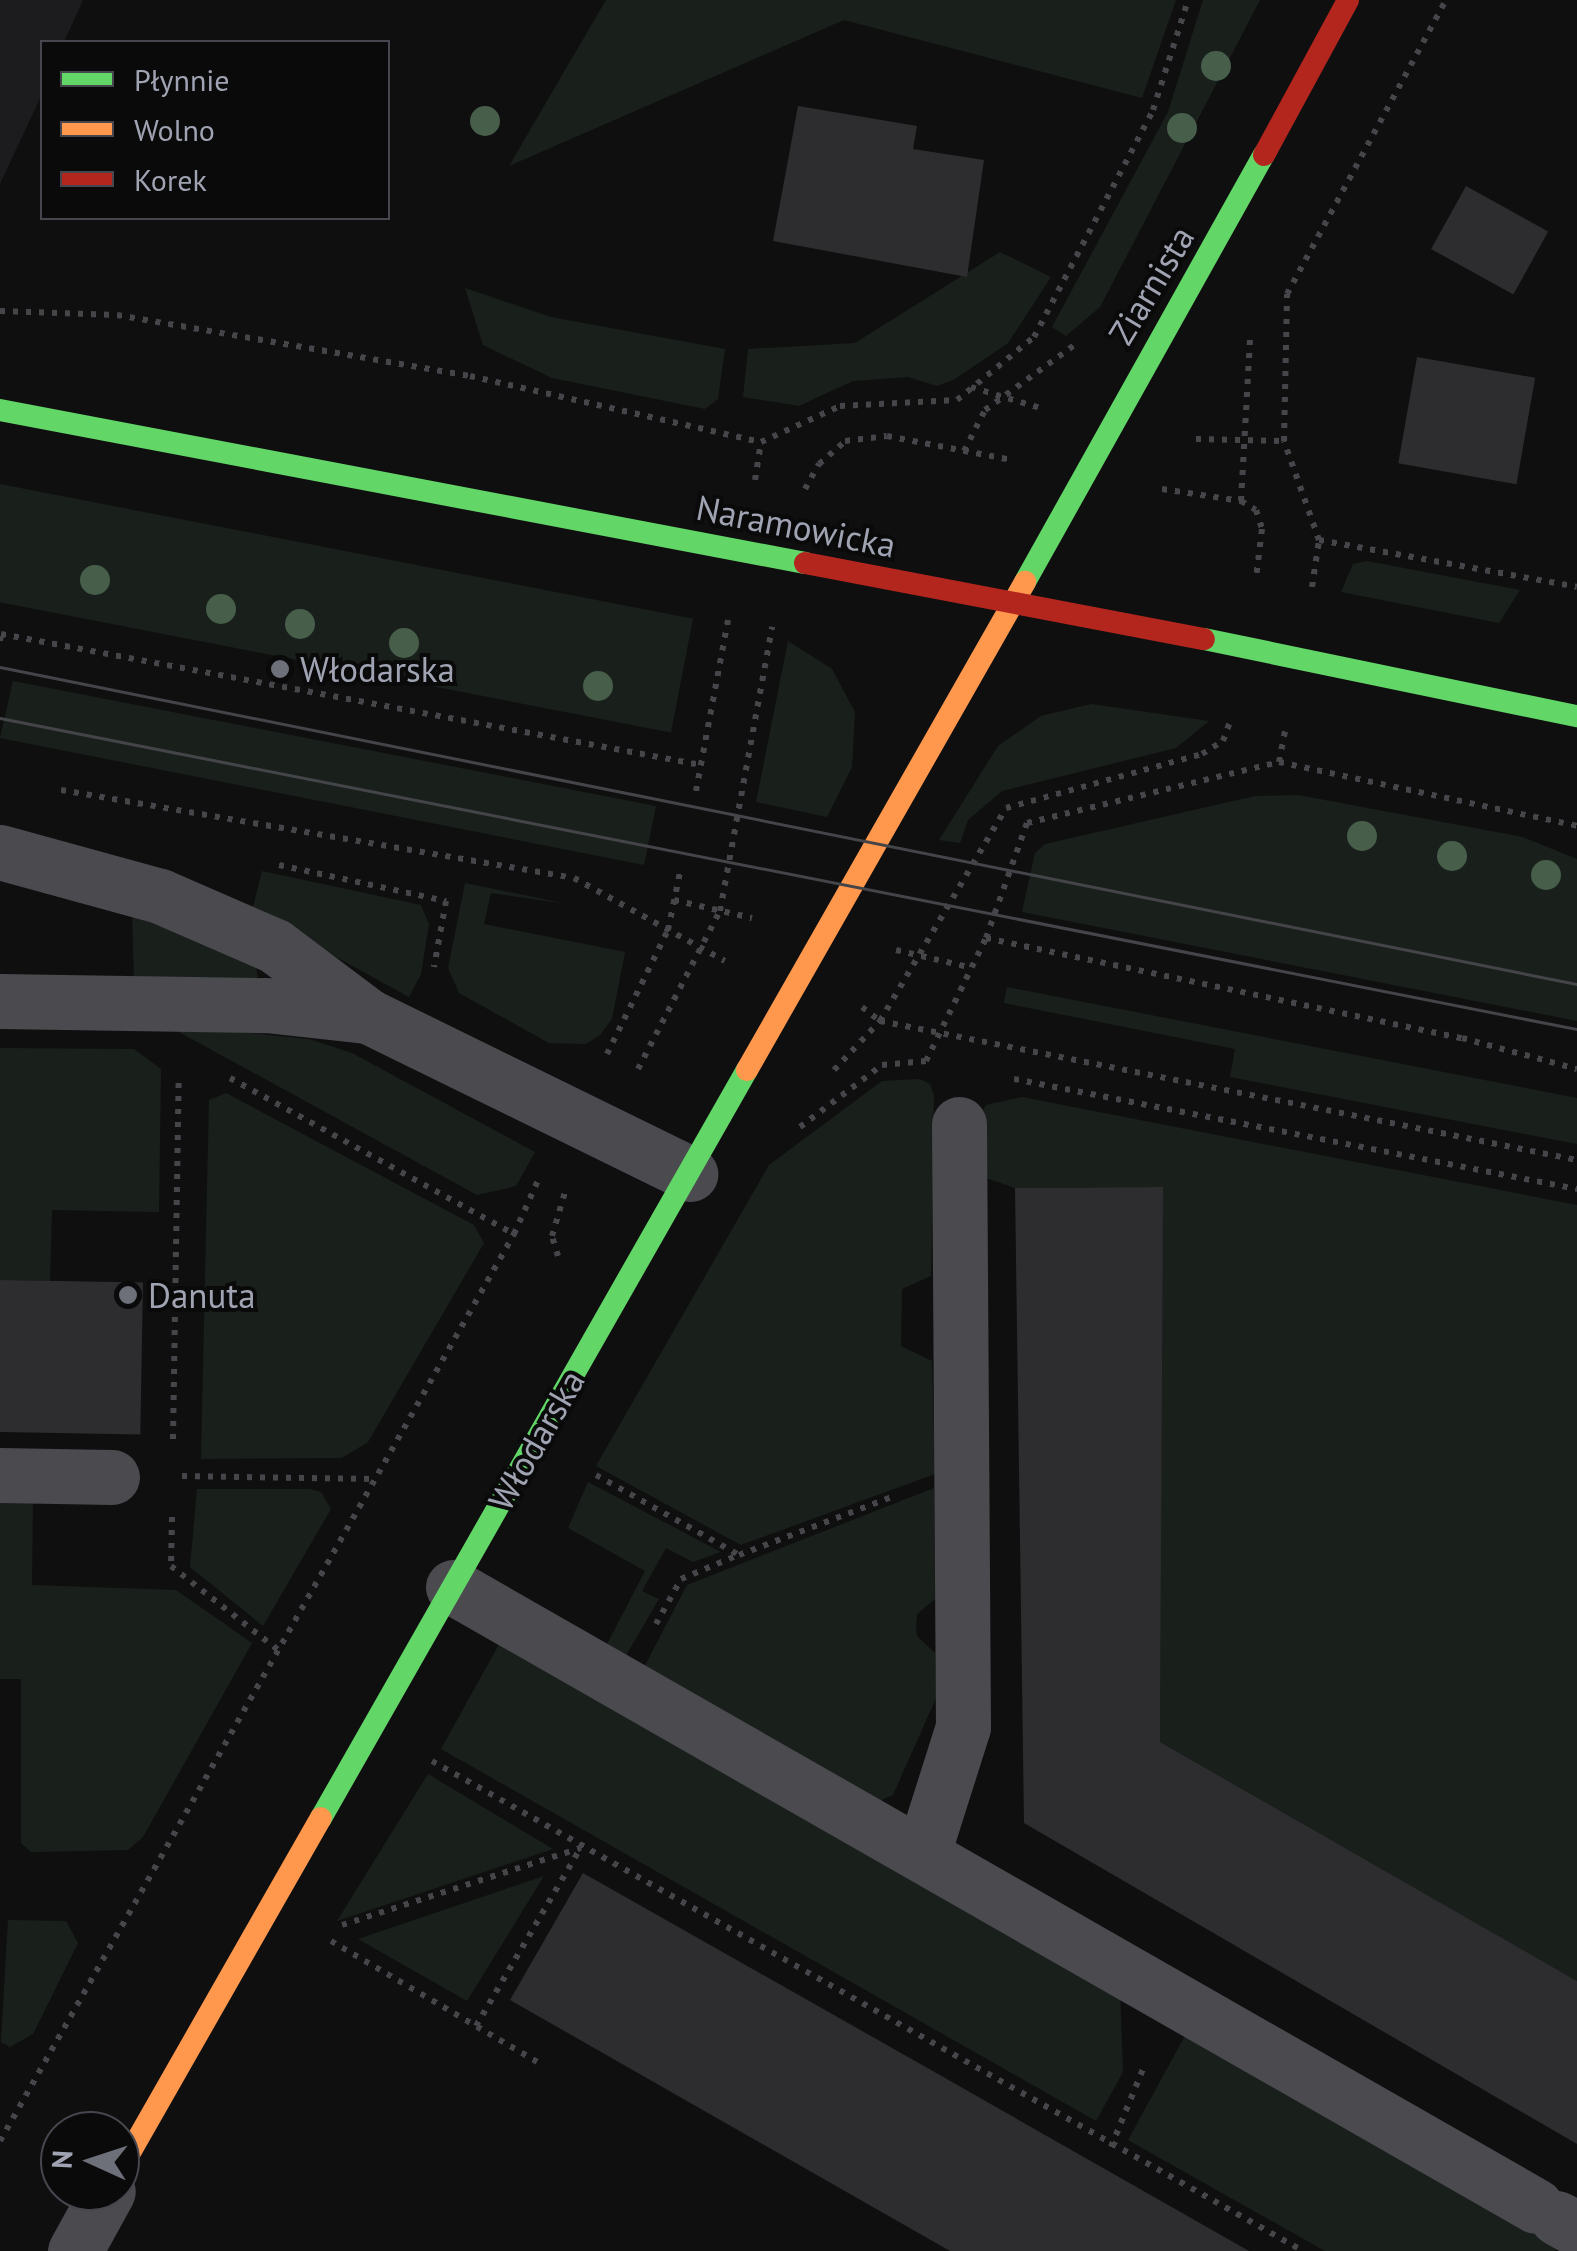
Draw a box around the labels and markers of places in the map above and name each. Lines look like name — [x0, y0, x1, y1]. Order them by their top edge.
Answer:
place label: Włodarska — [300, 648, 455, 690]
marker: Włodarska — [269, 658, 291, 680]
place label: Danuta — [148, 1274, 255, 1316]
marker: Danuta — [117, 1284, 139, 1306]

